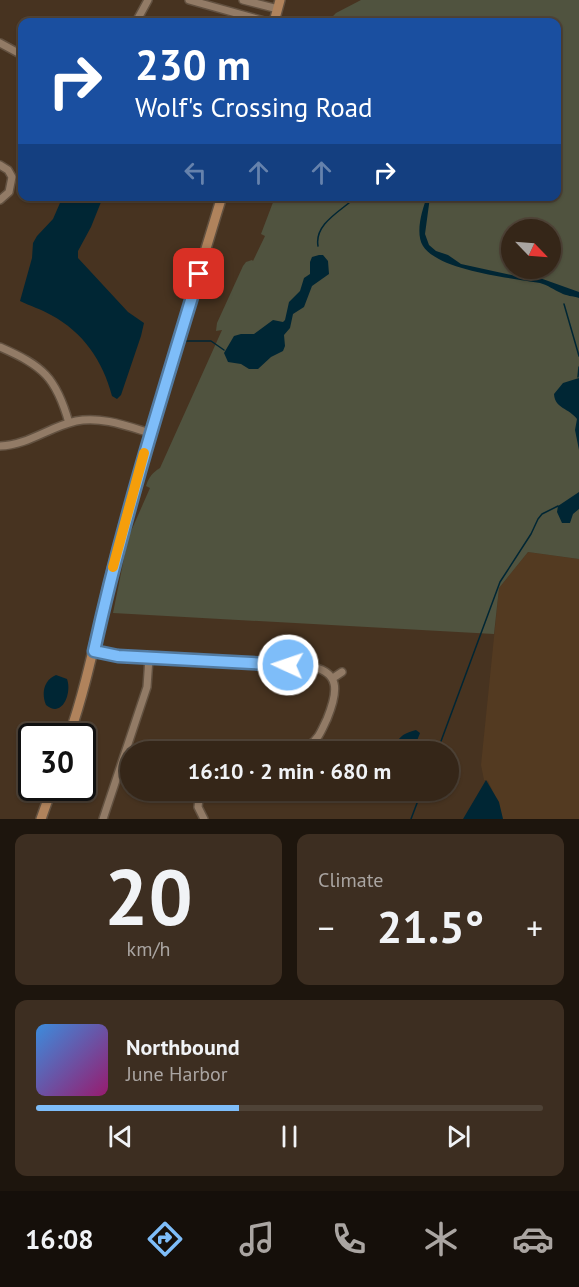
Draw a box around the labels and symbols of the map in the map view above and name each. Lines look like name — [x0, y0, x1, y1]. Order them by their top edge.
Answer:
north arrow — [501, 219, 561, 279]
pin — [173, 248, 224, 299]
position arrow — [256, 633, 320, 697]
speed limit sign: 30 — [18, 723, 96, 801]

